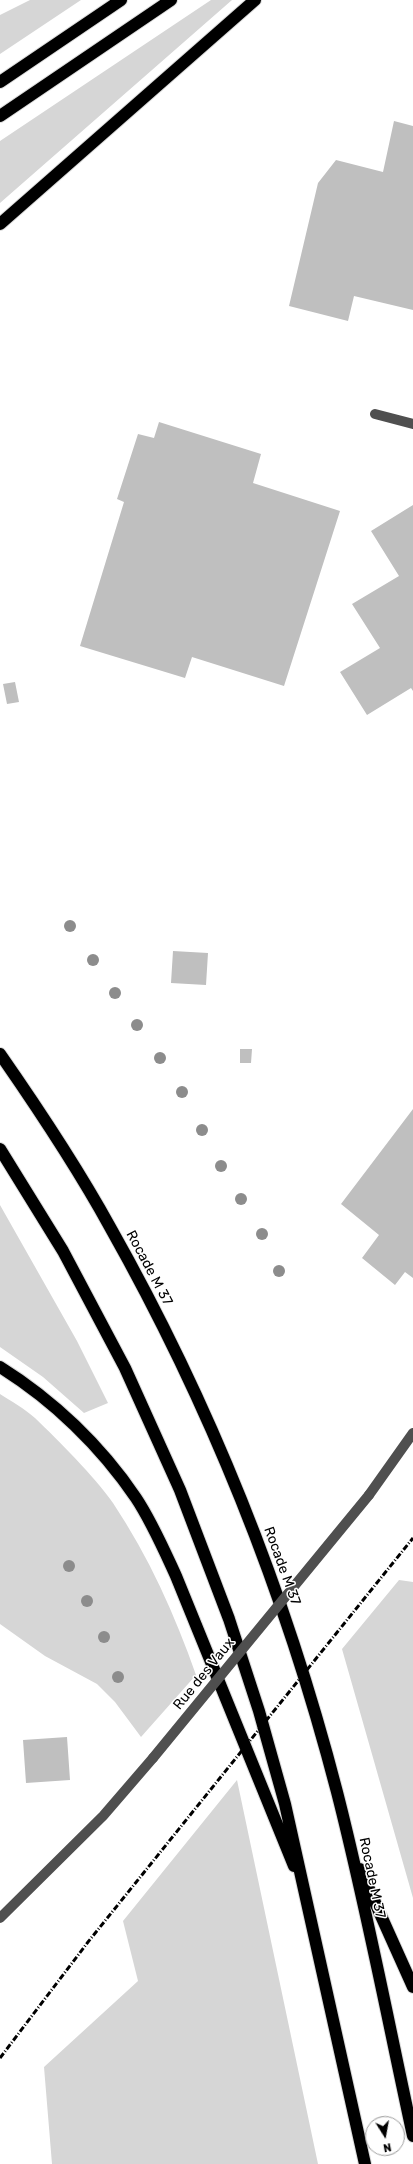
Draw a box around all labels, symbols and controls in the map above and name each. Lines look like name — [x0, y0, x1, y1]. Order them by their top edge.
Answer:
street label: Rocade M 37 — [122, 1228, 176, 1308]
street label: Rocade M 37 — [260, 1524, 304, 1608]
street label: Rue des Vaux — [170, 1635, 238, 1713]
street label: Rocade M 37 — [355, 1836, 389, 1920]
north arrow — [365, 2116, 405, 2156]
text: N — [382, 2140, 392, 2154]

